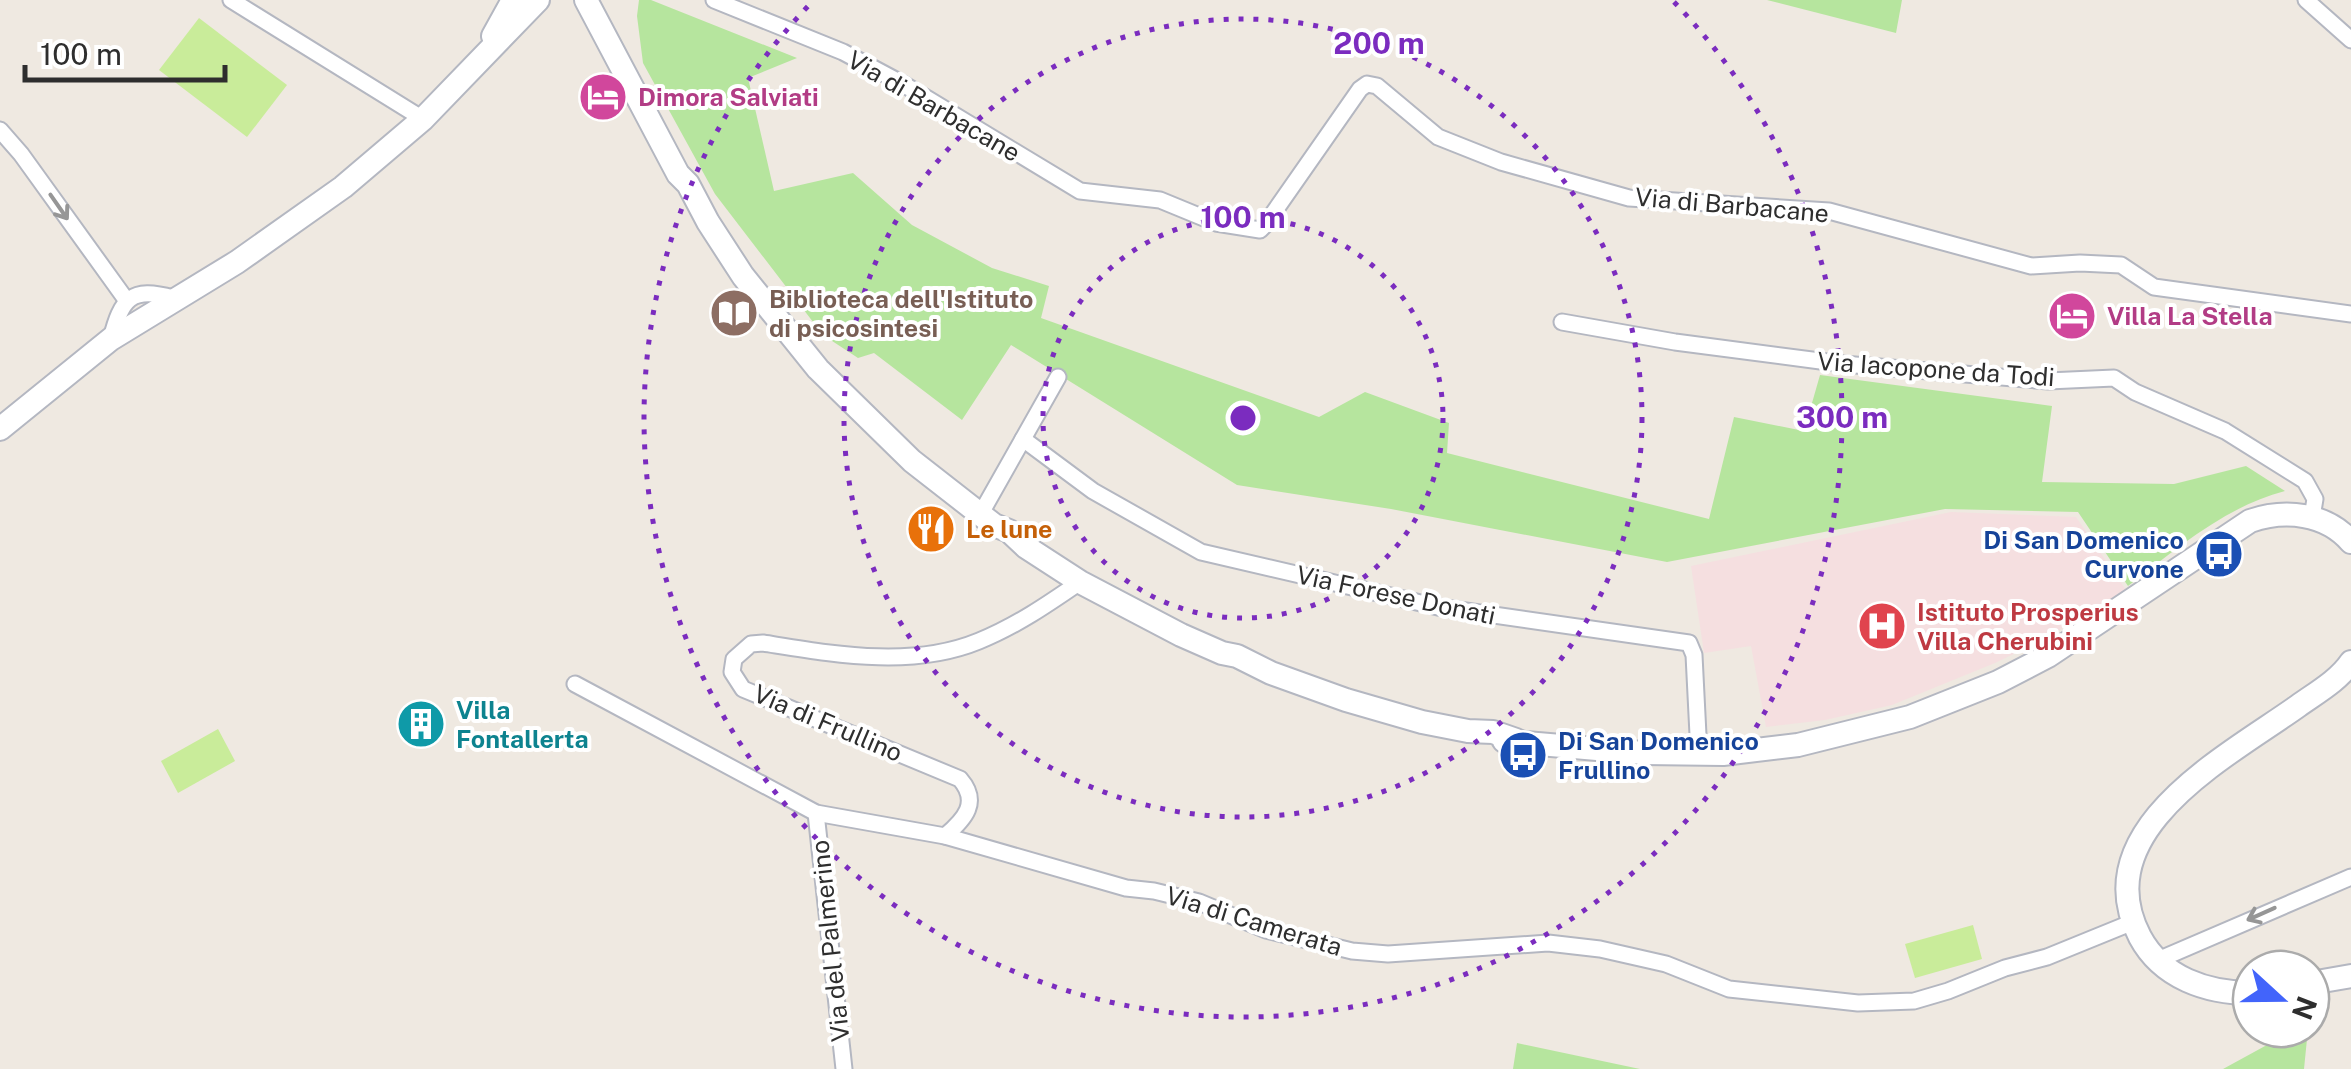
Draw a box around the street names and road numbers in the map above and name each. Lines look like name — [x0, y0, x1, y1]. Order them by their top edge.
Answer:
street label: Via di Barbacane — [842, 44, 1026, 168]
street label: Via di Barbacane — [1634, 182, 1830, 228]
street label: Via Iacopone da Todi — [1816, 346, 2056, 392]
street label: Via Forese Donati — [1294, 559, 1498, 631]
street label: Via di Frullino — [749, 678, 907, 768]
street label: Via del Palmerino — [804, 839, 856, 1043]
street label: Via di Camerata — [1162, 880, 1346, 962]

